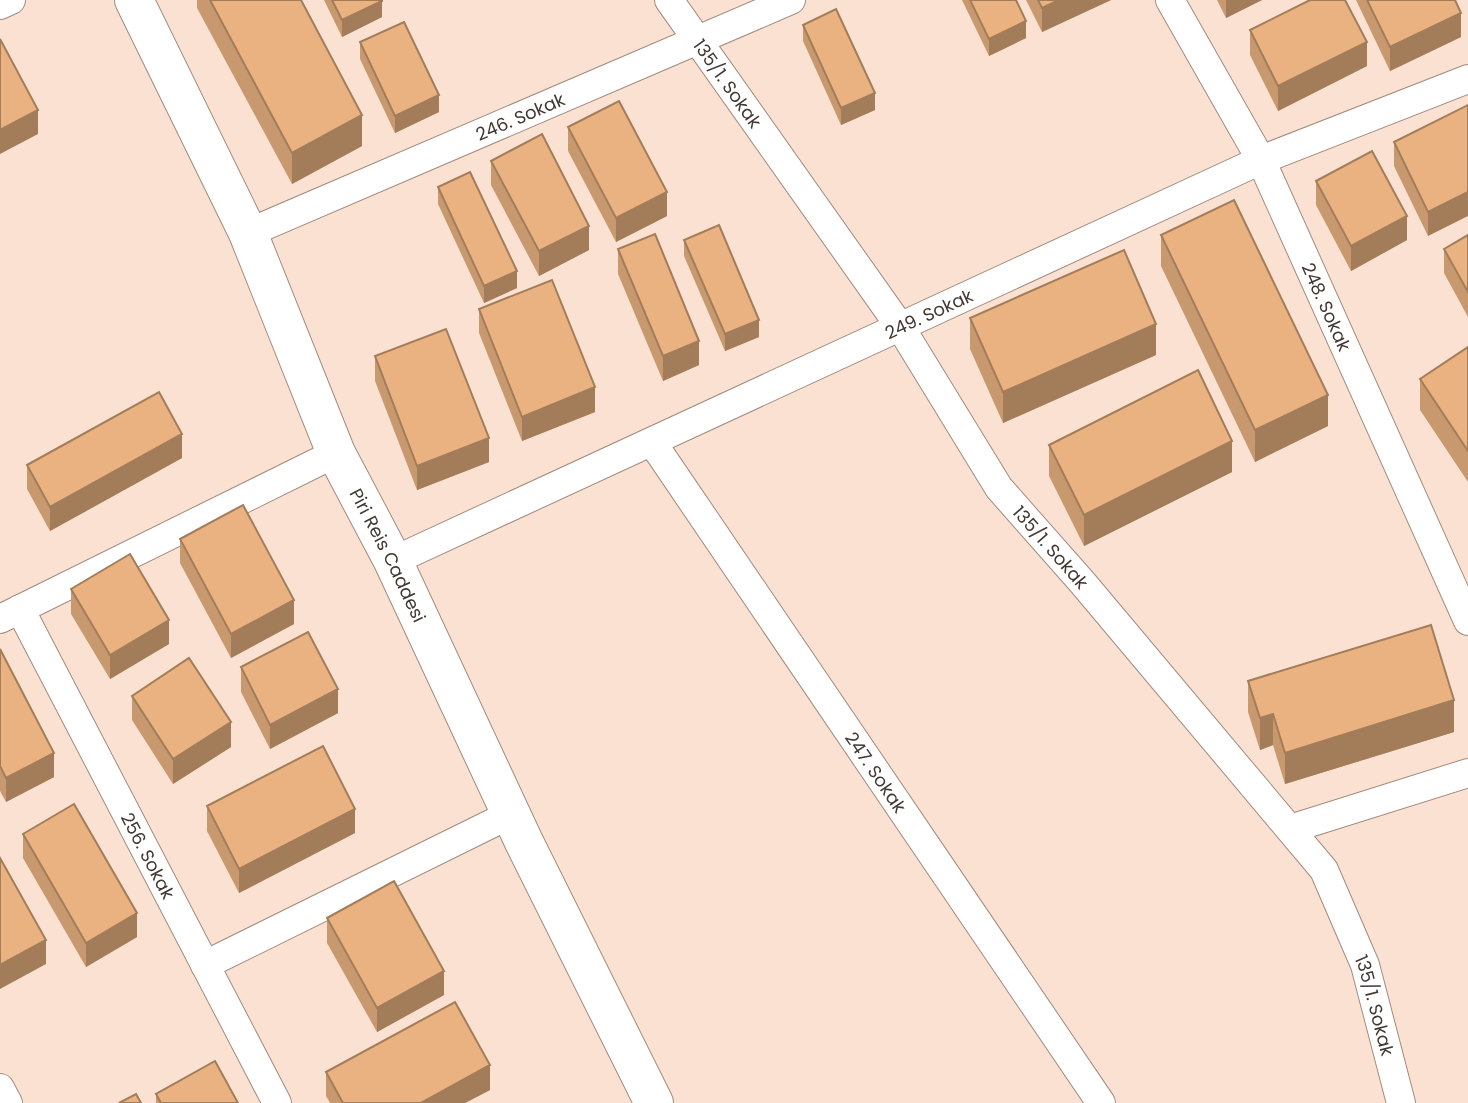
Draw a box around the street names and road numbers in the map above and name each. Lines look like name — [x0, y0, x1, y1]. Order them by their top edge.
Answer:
street label: 135/1. Sokak — [688, 34, 768, 133]
street label: 246. Sokak — [472, 86, 569, 146]
street label: 248. Sokak — [1296, 259, 1358, 356]
street label: 249. Sokak — [880, 282, 977, 345]
street label: Piri Reis Caddesi — [344, 484, 432, 626]
street label: 135/1. Sokak — [1007, 500, 1095, 594]
street label: 247. Sokak — [840, 727, 913, 818]
street label: 256. Sokak — [115, 808, 182, 904]
street label: 135/1. Sokak — [1349, 951, 1401, 1059]

